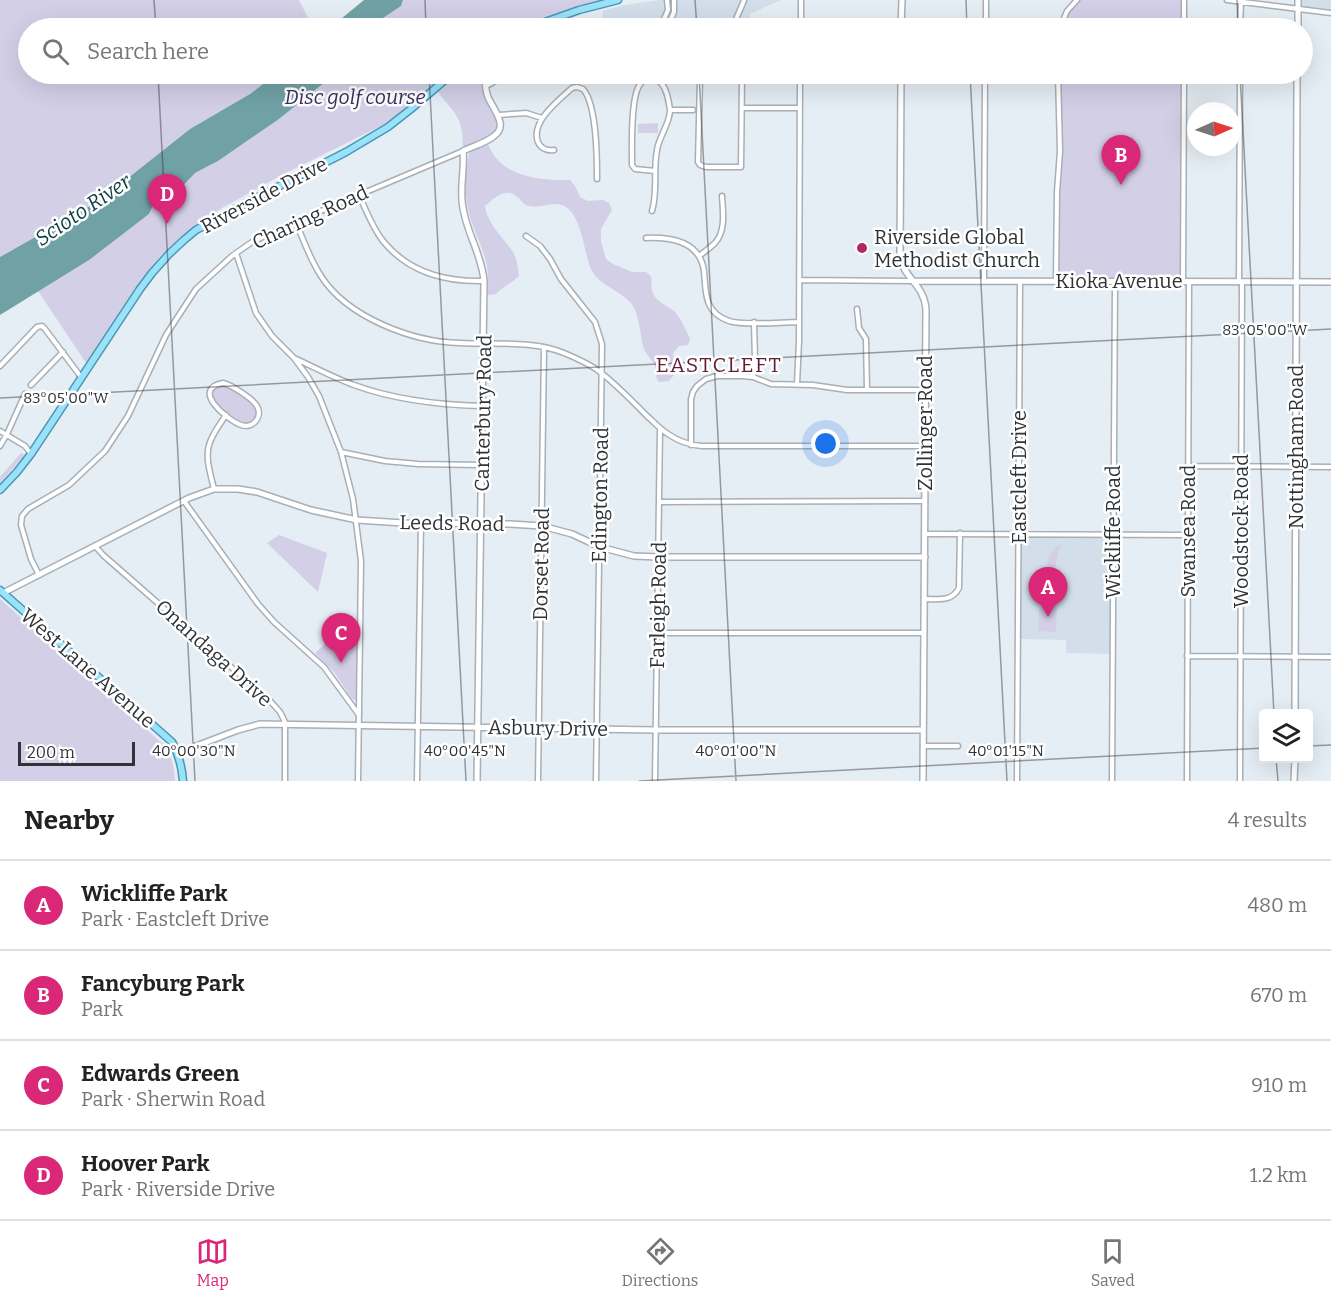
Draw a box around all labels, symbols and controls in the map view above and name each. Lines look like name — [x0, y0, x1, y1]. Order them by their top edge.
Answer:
search box — [18, 18, 1313, 84]
icon: search — [39, 35, 72, 68]
text: Search here — [87, 38, 209, 65]
park label: Disc golf course — [284, 85, 426, 110]
north arrow — [1187, 102, 1241, 156]
pin: B — [1102, 136, 1140, 185]
street label: Riverside Drive — [197, 152, 331, 238]
water label: Scioto River — [30, 168, 137, 252]
pin: D — [148, 174, 186, 224]
street label: Charing Road — [248, 180, 372, 254]
place label: Riverside Global Methodist Church — [874, 225, 1040, 272]
marker: Riverside Global Methodist Church — [855, 241, 869, 255]
street label: Kioka Avenue — [1055, 269, 1183, 293]
text: 83°05'00"W — [1222, 321, 1308, 339]
street label: Canterbury Road — [470, 334, 496, 492]
district label: EASTCLEFT — [656, 352, 782, 378]
street label: Zollinger Road — [913, 355, 937, 491]
street label: Nottingham Road — [1284, 365, 1308, 529]
text: 83°05'00"W — [23, 389, 109, 407]
street label: Eastcleft Drive — [1007, 410, 1031, 544]
street label: Edington Road — [587, 427, 613, 563]
your location — [811, 429, 840, 458]
street label: Woodstock Road — [1229, 454, 1253, 608]
street label: Swansea Road — [1176, 464, 1200, 597]
street label: Wickliffe Road — [1101, 465, 1125, 599]
street label: Dorset Road — [528, 507, 554, 621]
street label: Leeds Road — [399, 510, 505, 536]
street label: Farleigh Road — [645, 541, 671, 669]
pin: A — [1028, 568, 1068, 617]
street label: Onandaga Drive — [151, 594, 277, 712]
street label: West Lane Avenue — [16, 603, 160, 733]
pin: C — [322, 614, 360, 663]
map controls — [1259, 709, 1313, 763]
button: layers — [1259, 709, 1313, 763]
street label: Asbury Drive — [488, 715, 608, 741]
scale bar — [18, 739, 135, 766]
text: 40°00'30"N — [152, 742, 236, 760]
text: 40°00'45"N — [424, 742, 506, 760]
text: 40°01'00"N — [696, 742, 777, 760]
text: 40°01'15"N — [968, 742, 1044, 760]
text: 200 m — [27, 743, 75, 762]
text: Nearby — [24, 805, 114, 836]
text: 4 results — [1228, 808, 1307, 832]
text: Wickliffe Park — [81, 880, 228, 907]
text: A — [36, 893, 51, 917]
text: 480 m — [1247, 893, 1307, 917]
text: Park · Eastcleft Drive — [81, 907, 269, 931]
text: Fancyburg Park — [81, 970, 244, 997]
text: B — [37, 983, 50, 1007]
text: 670 m — [1250, 983, 1307, 1007]
text: Park — [81, 997, 123, 1021]
text: Edwards Green — [81, 1060, 239, 1087]
text: C — [37, 1073, 50, 1097]
text: 910 m — [1251, 1073, 1307, 1097]
text: Park · Sherwin Road — [81, 1087, 265, 1111]
text: Hoover Park — [81, 1150, 210, 1177]
text: D — [36, 1163, 51, 1187]
text: 1.2 km — [1249, 1163, 1307, 1187]
text: Park · Riverside Drive — [81, 1177, 275, 1201]
tab: Map — [196, 1235, 229, 1290]
tab: Directions — [622, 1235, 699, 1290]
tab: Saved — [1091, 1235, 1135, 1290]

